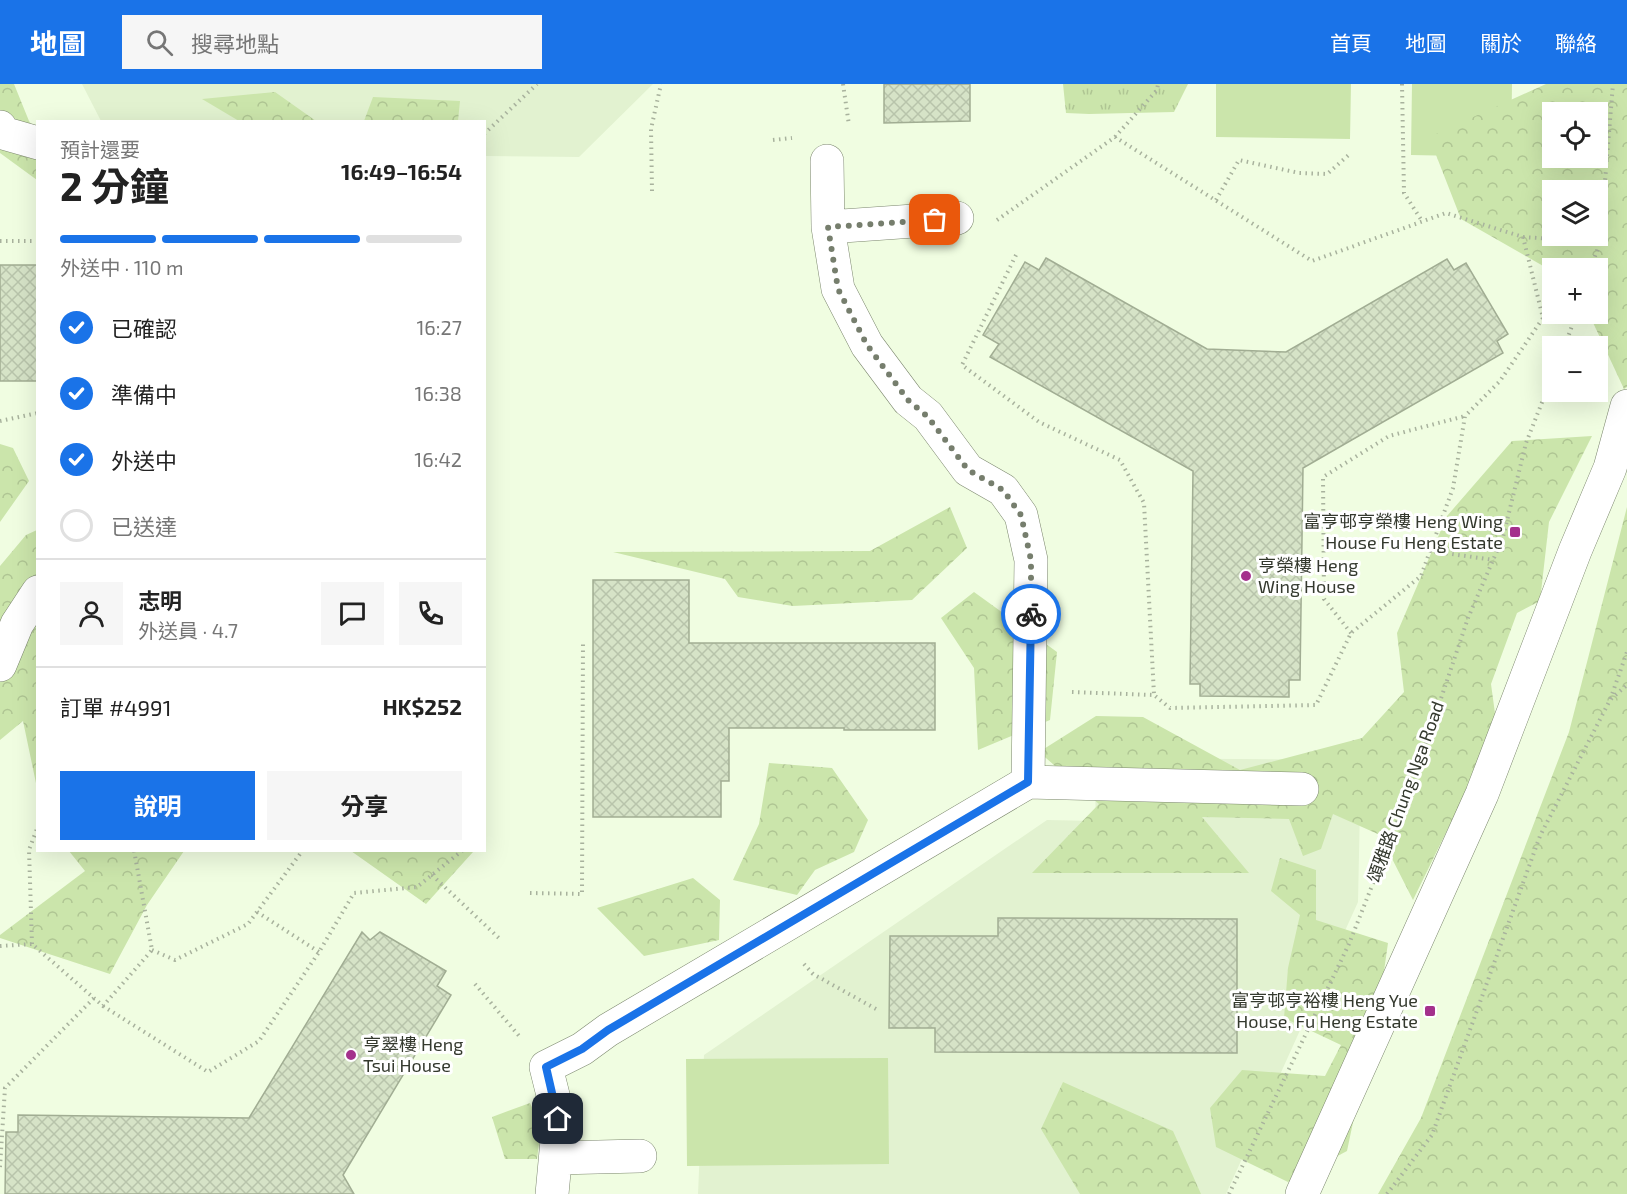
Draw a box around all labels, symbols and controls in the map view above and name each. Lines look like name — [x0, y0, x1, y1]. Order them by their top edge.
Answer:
search box — [122, 15, 542, 69]
text: 地圖 — [30, 26, 86, 60]
icon: search — [143, 26, 176, 59]
text: 搜尋地點 — [191, 30, 279, 56]
text: 首頁 — [1330, 30, 1372, 55]
text: 地圖 — [1405, 30, 1447, 55]
text: 關於 — [1480, 30, 1522, 55]
text: 聯絡 — [1555, 30, 1597, 55]
map controls — [1542, 102, 1608, 402]
button: locate — [1542, 102, 1608, 168]
text: 預計還要 — [60, 137, 140, 161]
text: 16:49–16:54 — [341, 158, 462, 184]
text: 2 分鐘 — [60, 162, 169, 209]
button: layers — [1542, 180, 1608, 246]
pin — [909, 194, 960, 245]
icon: bag — [918, 203, 951, 236]
text: 外送中 · 110 m — [60, 255, 184, 279]
button: + — [1542, 258, 1608, 324]
icon: check — [60, 311, 93, 344]
text: 已確認 — [111, 315, 177, 341]
text: 16:27 — [416, 315, 462, 339]
button: − — [1542, 336, 1608, 402]
icon: check — [60, 377, 93, 410]
text: 準備中 — [111, 381, 177, 407]
text: 16:38 — [415, 381, 462, 405]
icon: check — [60, 443, 93, 476]
text: 外送中 — [111, 447, 177, 473]
text: 16:42 — [414, 447, 462, 471]
place label: 富亨邨亨榮樓 Heng Wing House Fu Heng Estate — [1303, 510, 1503, 553]
text: 已送達 — [111, 513, 177, 539]
marker: 富亨邨亨榮樓 Heng Wing House Fu Heng Estate — [1508, 525, 1522, 539]
place label: 亨榮樓 Heng Wing House — [1258, 554, 1358, 597]
marker: 亨榮樓 Heng Wing House — [1239, 569, 1253, 583]
button: person — [60, 582, 123, 645]
button: chat — [321, 582, 384, 645]
button: phone — [399, 582, 462, 645]
courier — [1001, 584, 1061, 644]
text: 志明 — [138, 587, 182, 613]
icon: bike — [1015, 598, 1048, 631]
text: 外送員 · 4.7 — [138, 618, 238, 642]
text: HK$252 — [382, 693, 462, 719]
text: 訂單 #4991 — [60, 694, 171, 720]
street label: 頌雅路 Chung Nga Road — [1362, 698, 1448, 885]
button: 說明 — [60, 771, 255, 840]
button: 分享 — [267, 771, 462, 840]
place label: 富亨邨亨裕樓 Heng Yue House, Fu Heng Estate — [1231, 989, 1418, 1032]
marker: 富亨邨亨裕樓 Heng Yue House, Fu Heng Estate — [1423, 1004, 1437, 1018]
place label: 亨翠樓 Heng Tsui House — [363, 1033, 463, 1076]
marker: 亨翠樓 Heng Tsui House — [344, 1048, 358, 1062]
pin — [532, 1093, 583, 1144]
icon: home — [541, 1102, 574, 1135]

